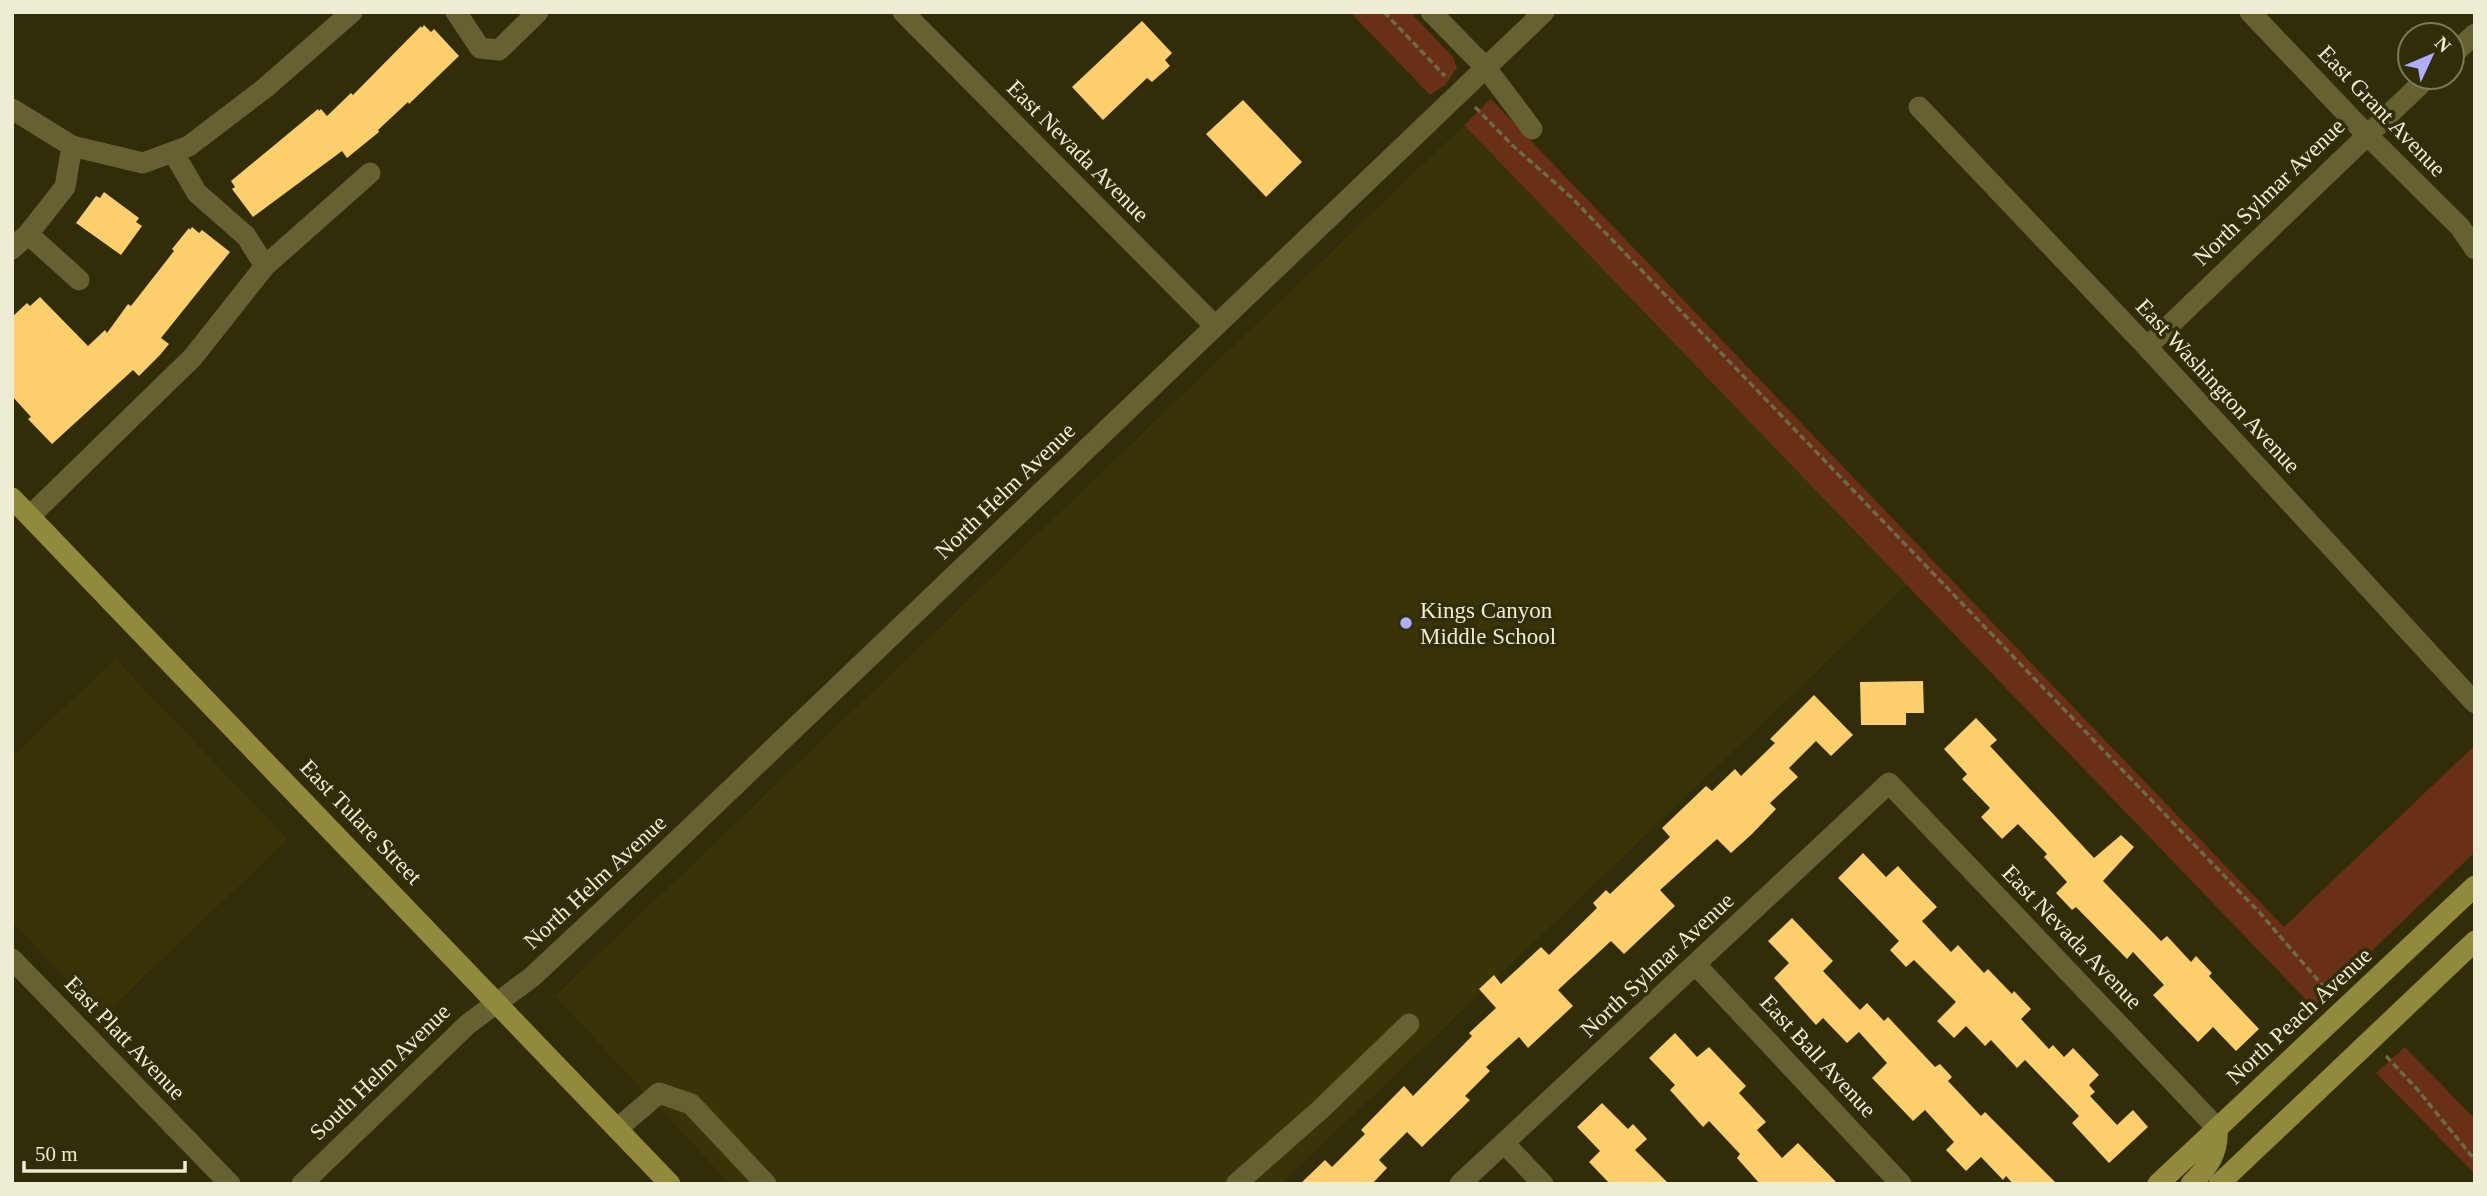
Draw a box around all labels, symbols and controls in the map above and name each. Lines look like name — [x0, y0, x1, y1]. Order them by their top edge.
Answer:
north arrow — [2396, 21, 2466, 91]
text: N — [2431, 32, 2455, 57]
street label: East Grant Avenue — [2313, 40, 2451, 182]
street label: East Nevada Avenue — [1002, 75, 1154, 227]
street label: North Sylmar Avenue — [2188, 113, 2350, 271]
street label: East Washington Avenue — [2131, 294, 2305, 478]
street label: North Helm Avenue — [930, 418, 1080, 564]
place label: Kings Canyon Middle School — [1420, 598, 1556, 649]
marker: Kings Canyon Middle School — [1398, 615, 1414, 631]
street label: East Tulare Street — [295, 754, 427, 890]
street label: North Helm Avenue — [519, 810, 671, 954]
street label: East Nevada Avenue — [1997, 860, 2147, 1014]
street label: North Sylmar Avenue — [1575, 888, 1739, 1042]
street label: North Peach Avenue — [2221, 943, 2377, 1089]
street label: East Platt Avenue — [60, 971, 190, 1105]
street label: East Ball Avenue — [1755, 990, 1881, 1122]
street label: South Helm Avenue — [305, 999, 455, 1145]
scale bar — [24, 1130, 186, 1174]
text: 50 m — [35, 1142, 78, 1166]

